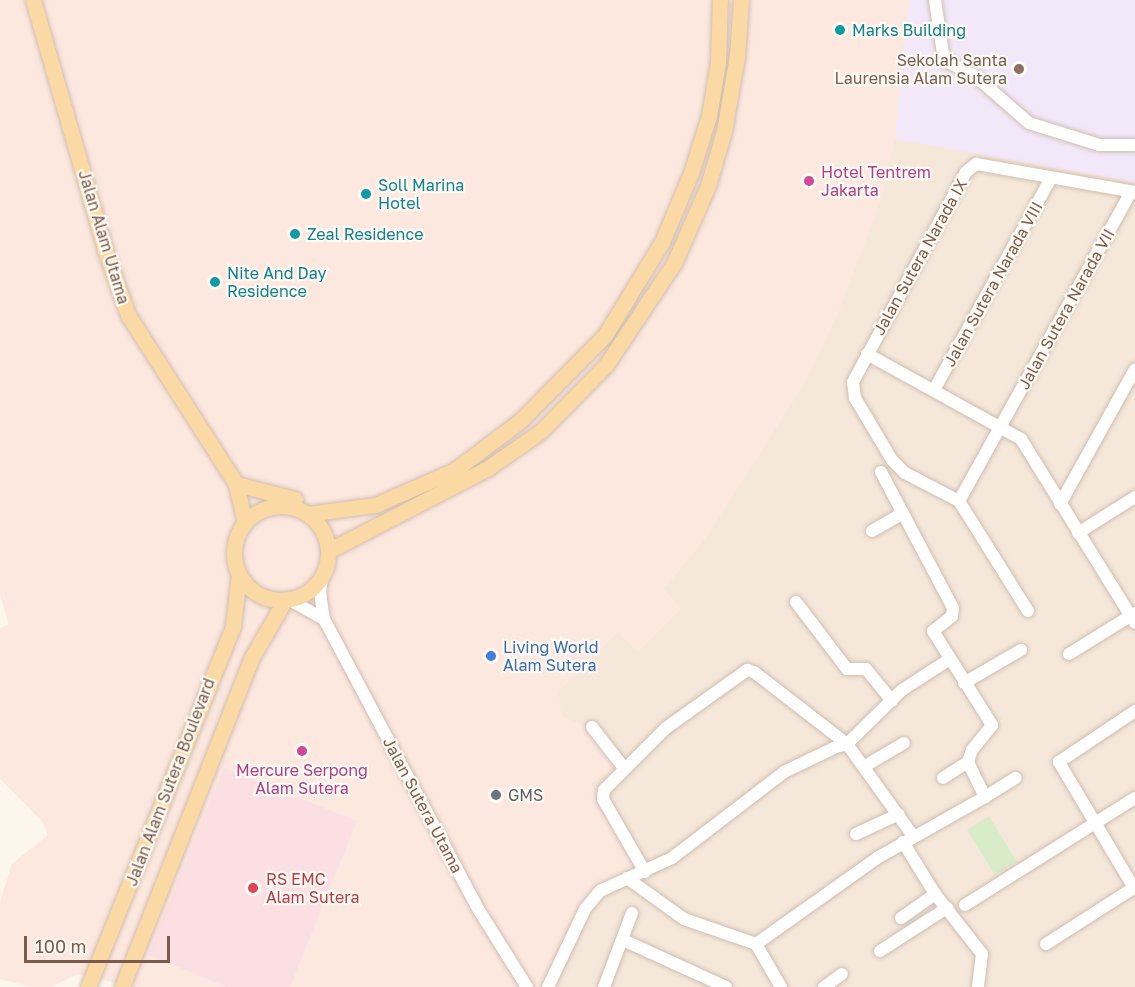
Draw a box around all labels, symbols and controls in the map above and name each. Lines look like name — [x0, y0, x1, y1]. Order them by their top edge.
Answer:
place label: Marks Building — [852, 20, 966, 40]
marker: Marks Building — [833, 23, 847, 37]
place label: Sekolah Santa Laurensia Alam Sutera — [835, 50, 1007, 88]
marker: Sekolah Santa Laurensia Alam Sutera — [1012, 62, 1026, 76]
place label: Hotel Tentrem Jakarta — [821, 162, 931, 200]
street label: Jalan Alam Utama — [75, 168, 133, 306]
marker: Hotel Tentrem Jakarta — [802, 174, 816, 188]
place label: Soll Marina Hotel — [378, 175, 464, 213]
street label: Jalan Sutera Narada IX — [869, 176, 971, 338]
marker: Soll Marina Hotel — [359, 187, 373, 201]
street label: Jalan Sutera Narada VIII — [940, 198, 1046, 370]
place label: Zeal Residence — [307, 224, 423, 244]
street label: Jalan Sutera Narada VII — [1014, 225, 1118, 393]
marker: Zeal Residence — [288, 227, 302, 241]
place label: Nite And Day Residence — [227, 263, 326, 301]
marker: Nite And Day Residence — [208, 275, 222, 289]
place label: Living World Alam Sutera — [503, 637, 599, 675]
marker: Living World Alam Sutera — [484, 649, 498, 663]
street label: Jalan Alam Sutera Boulevard — [121, 676, 219, 888]
street label: Jalan Sutera Utama — [379, 734, 467, 876]
marker: Mercure Serpong Alam Sutera — [295, 744, 309, 758]
place label: Mercure Serpong Alam Sutera — [236, 760, 368, 798]
place label: GMS — [508, 785, 543, 805]
marker: GMS — [489, 788, 503, 802]
place label: RS EMC Alam Sutera — [266, 869, 359, 907]
marker: RS EMC Alam Sutera — [244, 879, 262, 897]
scale bar — [27, 924, 172, 962]
text: 100 m — [35, 935, 86, 957]

